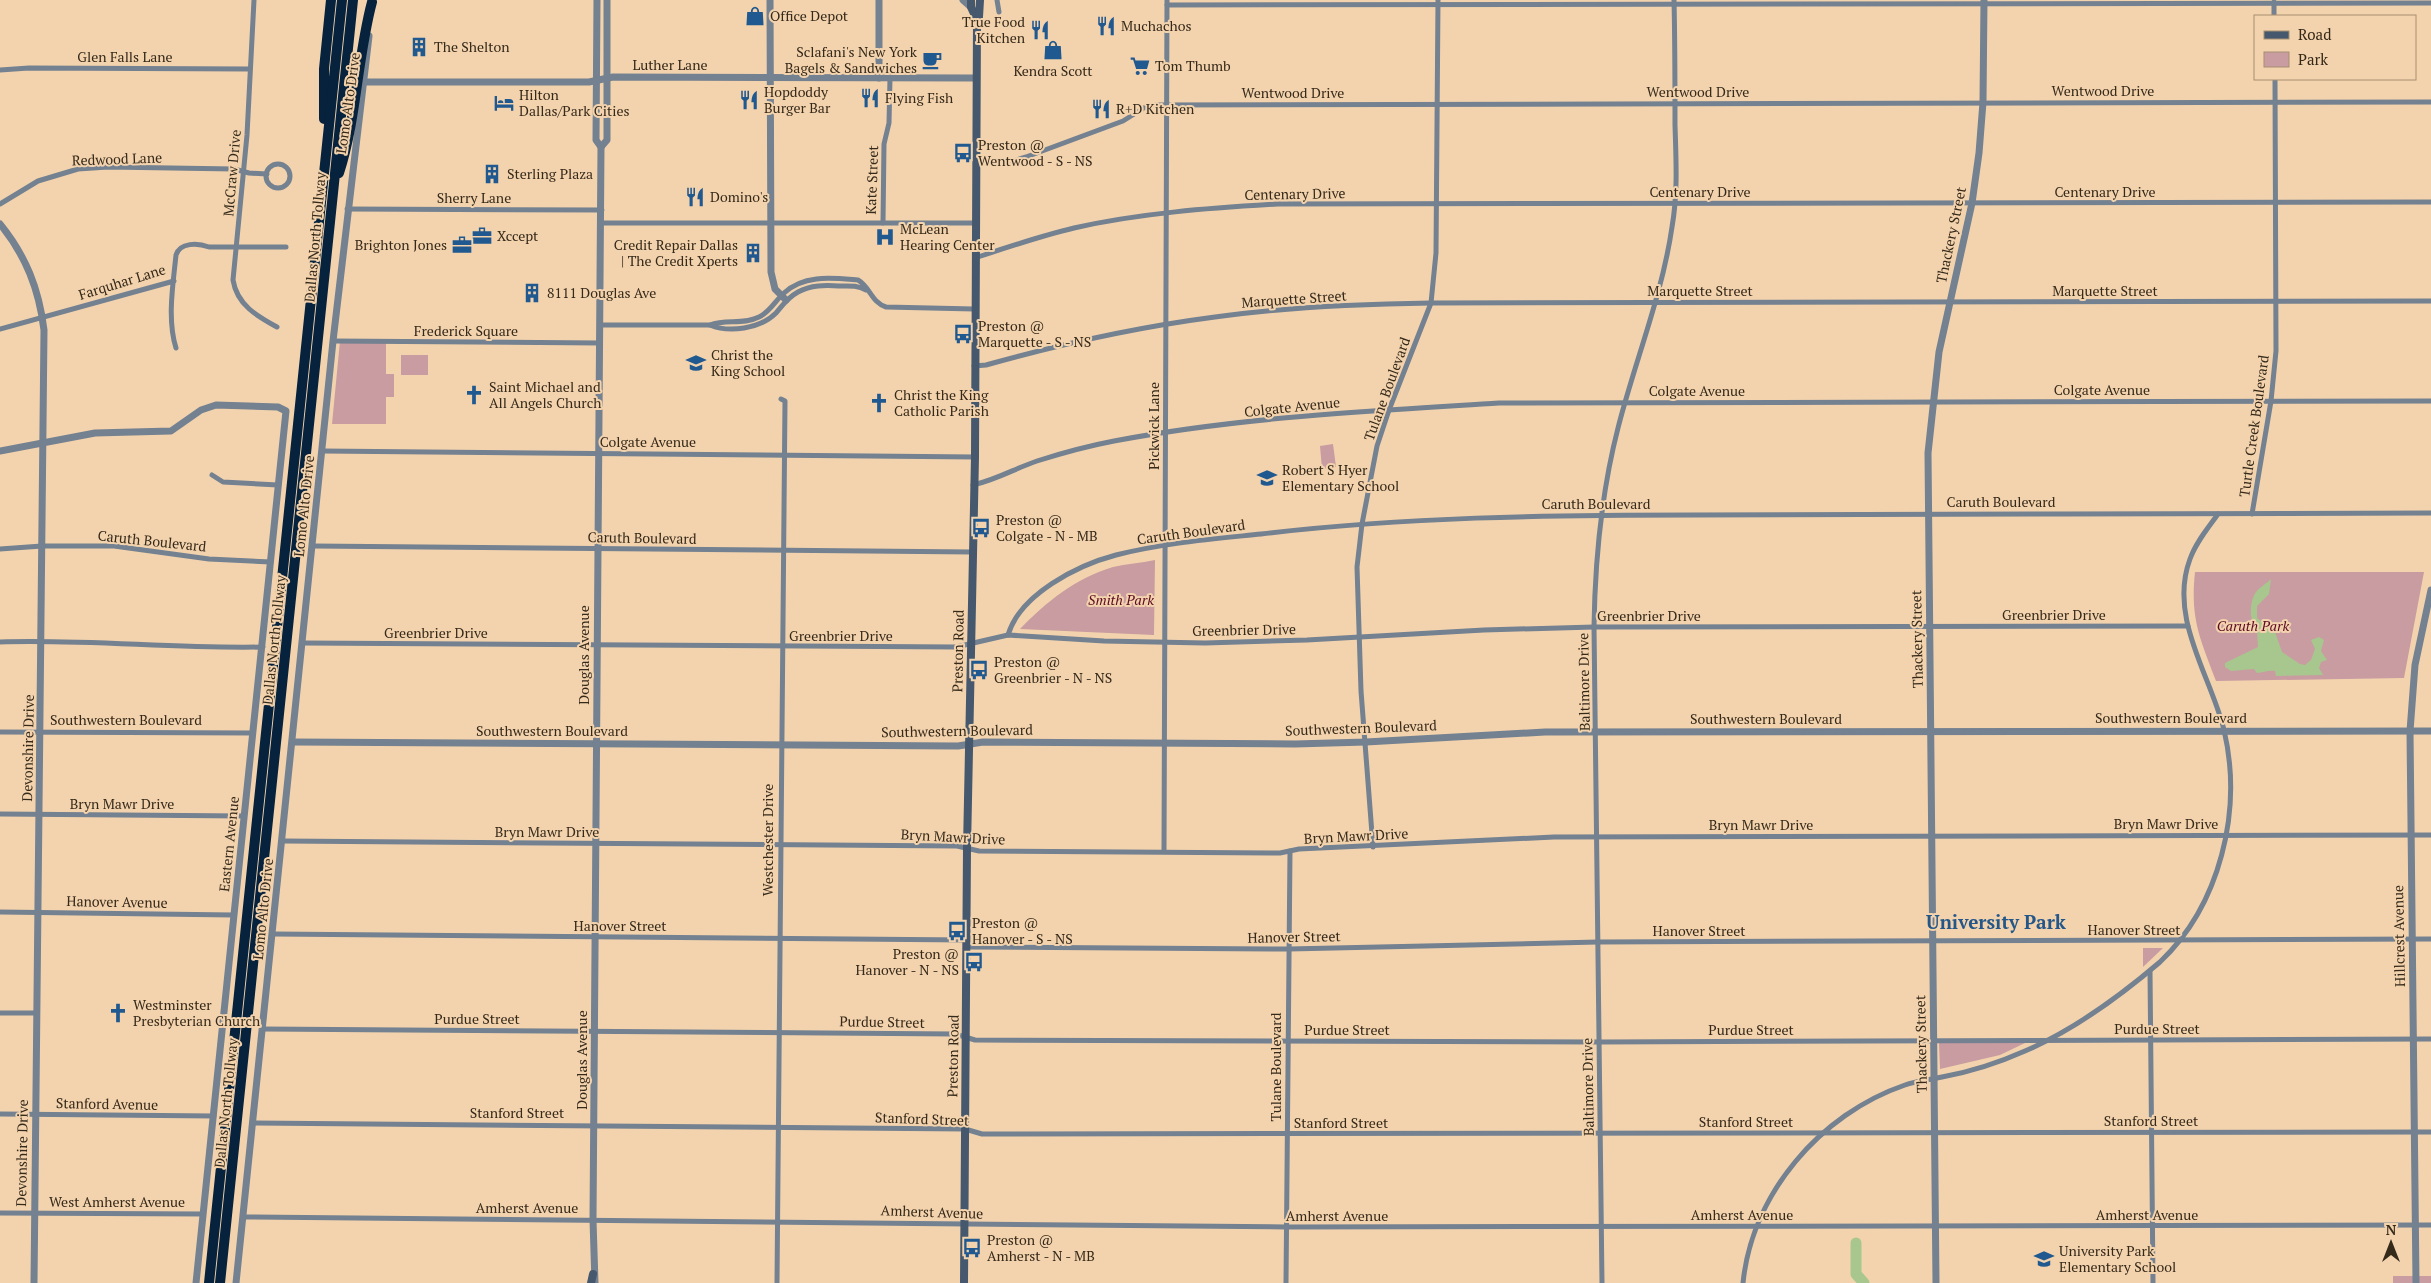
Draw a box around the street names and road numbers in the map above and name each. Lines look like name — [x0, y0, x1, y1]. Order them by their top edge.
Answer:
street label: Glen Falls Lane — [77, 47, 173, 66]
street label: Lomo Alto Drive — [331, 51, 364, 155]
street label: Luther Lane — [632, 55, 708, 74]
street label: Wentwood Drive — [2052, 81, 2154, 100]
street label: Wentwood Drive — [1647, 82, 1749, 101]
street label: Wentwood Drive — [1242, 83, 1344, 102]
street label: McCraw Drive — [218, 129, 245, 217]
street label: Kate Street — [861, 144, 882, 215]
street label: Redwood Lane — [72, 147, 162, 170]
street label: Dallas North Tollway — [299, 170, 330, 303]
street label: Centenary Drive — [1649, 182, 1751, 201]
street label: Centenary Drive — [2054, 182, 2156, 201]
street label: Centenary Drive — [1244, 183, 1346, 204]
street label: Thackery Street — [1931, 184, 1970, 285]
street label: Sherry Lane — [437, 188, 511, 207]
street label: Farquhar Lane — [76, 259, 168, 304]
street label: Marquette Street — [1647, 281, 1754, 300]
street label: Marquette Street — [2052, 281, 2159, 300]
street label: Marquette Street — [1241, 285, 1348, 312]
street label: Frederick Square — [414, 321, 518, 340]
street label: Tulane Boulevard — [1359, 334, 1414, 443]
street label: Turtle Creek Boulevard — [2234, 353, 2273, 498]
street label: Colgate Avenue — [2054, 380, 2150, 399]
street label: Colgate Avenue — [1649, 381, 1745, 400]
street label: Pickwick Lane — [1144, 382, 1163, 470]
street label: Colgate Avenue — [1243, 392, 1341, 421]
street label: Colgate Avenue — [600, 432, 696, 451]
street label: Lomo Alto Drive — [289, 454, 318, 558]
street label: Caruth Boulevard — [1946, 492, 2056, 511]
street label: Caruth Boulevard — [1541, 494, 1651, 513]
street label: Caruth Boulevard — [1136, 514, 1246, 548]
street label: Caruth Boulevard — [97, 525, 207, 556]
street label: Caruth Boulevard — [587, 527, 697, 548]
street label: Dallas North Tollway — [257, 573, 290, 706]
street label: Thackery Street — [1906, 589, 1927, 688]
street label: Douglas Avenue — [574, 605, 593, 705]
street label: Greenbrier Drive — [2002, 605, 2106, 624]
street label: Greenbrier Drive — [1597, 606, 1701, 625]
street label: Preston Road — [947, 609, 968, 693]
street label: Greenbrier Drive — [1192, 619, 1296, 640]
street label: Greenbrier Drive — [384, 623, 488, 642]
street label: Greenbrier Drive — [789, 626, 893, 645]
street label: Baltimore Drive — [1573, 633, 1594, 731]
street label: Devonshire Drive — [17, 694, 38, 802]
street label: Southwestern Boulevard — [2095, 708, 2247, 727]
street label: Southwestern Boulevard — [1690, 709, 1842, 728]
street label: Southwestern Boulevard — [50, 710, 202, 729]
street label: Southwestern Boulevard — [1285, 715, 1437, 740]
street label: Southwestern Boulevard — [881, 720, 1033, 741]
street label: Southwestern Boulevard — [476, 721, 628, 740]
street label: Westchester Drive — [758, 784, 777, 896]
street label: Bryn Mawr Drive — [70, 794, 174, 813]
street label: Eastern Avenue — [214, 795, 243, 893]
street label: Bryn Mawr Drive — [2114, 814, 2218, 833]
street label: Bryn Mawr Drive — [1709, 815, 1813, 834]
street label: Bryn Mawr Drive — [495, 822, 599, 841]
street label: Bryn Mawr Drive — [1303, 823, 1409, 848]
street label: Bryn Mawr Drive — [900, 824, 1006, 849]
street label: Lomo Alto Drive — [248, 857, 277, 961]
street label: Hillcrest Avenue — [2388, 885, 2409, 987]
street label: Hanover Avenue — [66, 891, 168, 912]
street label: Hanover Street — [573, 916, 667, 935]
street label: Hanover Street — [2087, 920, 2181, 939]
street label: Hanover Street — [1652, 921, 1746, 940]
street label: Hanover Street — [1247, 926, 1341, 947]
street label: Thackery Street — [1910, 994, 1931, 1093]
street label: Purdue Street — [434, 1009, 520, 1028]
street label: Douglas Avenue — [572, 1010, 591, 1110]
street label: Purdue Street — [839, 1011, 926, 1032]
street label: Tulane Boulevard — [1266, 1012, 1285, 1122]
street label: Preston Road — [942, 1014, 963, 1098]
street label: Purdue Street — [2114, 1019, 2200, 1038]
street label: Purdue Street — [1304, 1020, 1390, 1039]
street label: Purdue Street — [1708, 1020, 1794, 1039]
street label: Dallas North Tollway — [209, 1036, 242, 1169]
street label: Baltimore Drive — [1577, 1038, 1598, 1136]
street label: Stanford Avenue — [56, 1093, 158, 1114]
street label: Devonshire Drive — [11, 1099, 32, 1207]
street label: Stanford Street — [470, 1103, 565, 1122]
street label: Stanford Street — [875, 1107, 970, 1130]
street label: Stanford Street — [2104, 1111, 2199, 1130]
street label: Stanford Street — [1699, 1112, 1794, 1131]
street label: Stanford Street — [1294, 1113, 1389, 1132]
street label: West Amherst Avenue — [49, 1192, 185, 1211]
street label: Amherst Avenue — [476, 1198, 578, 1217]
street label: Amherst Avenue — [880, 1200, 984, 1223]
street label: Amherst Avenue — [1691, 1205, 1793, 1224]
street label: Amherst Avenue — [2096, 1205, 2198, 1224]
street label: Amherst Avenue — [1286, 1206, 1388, 1225]

